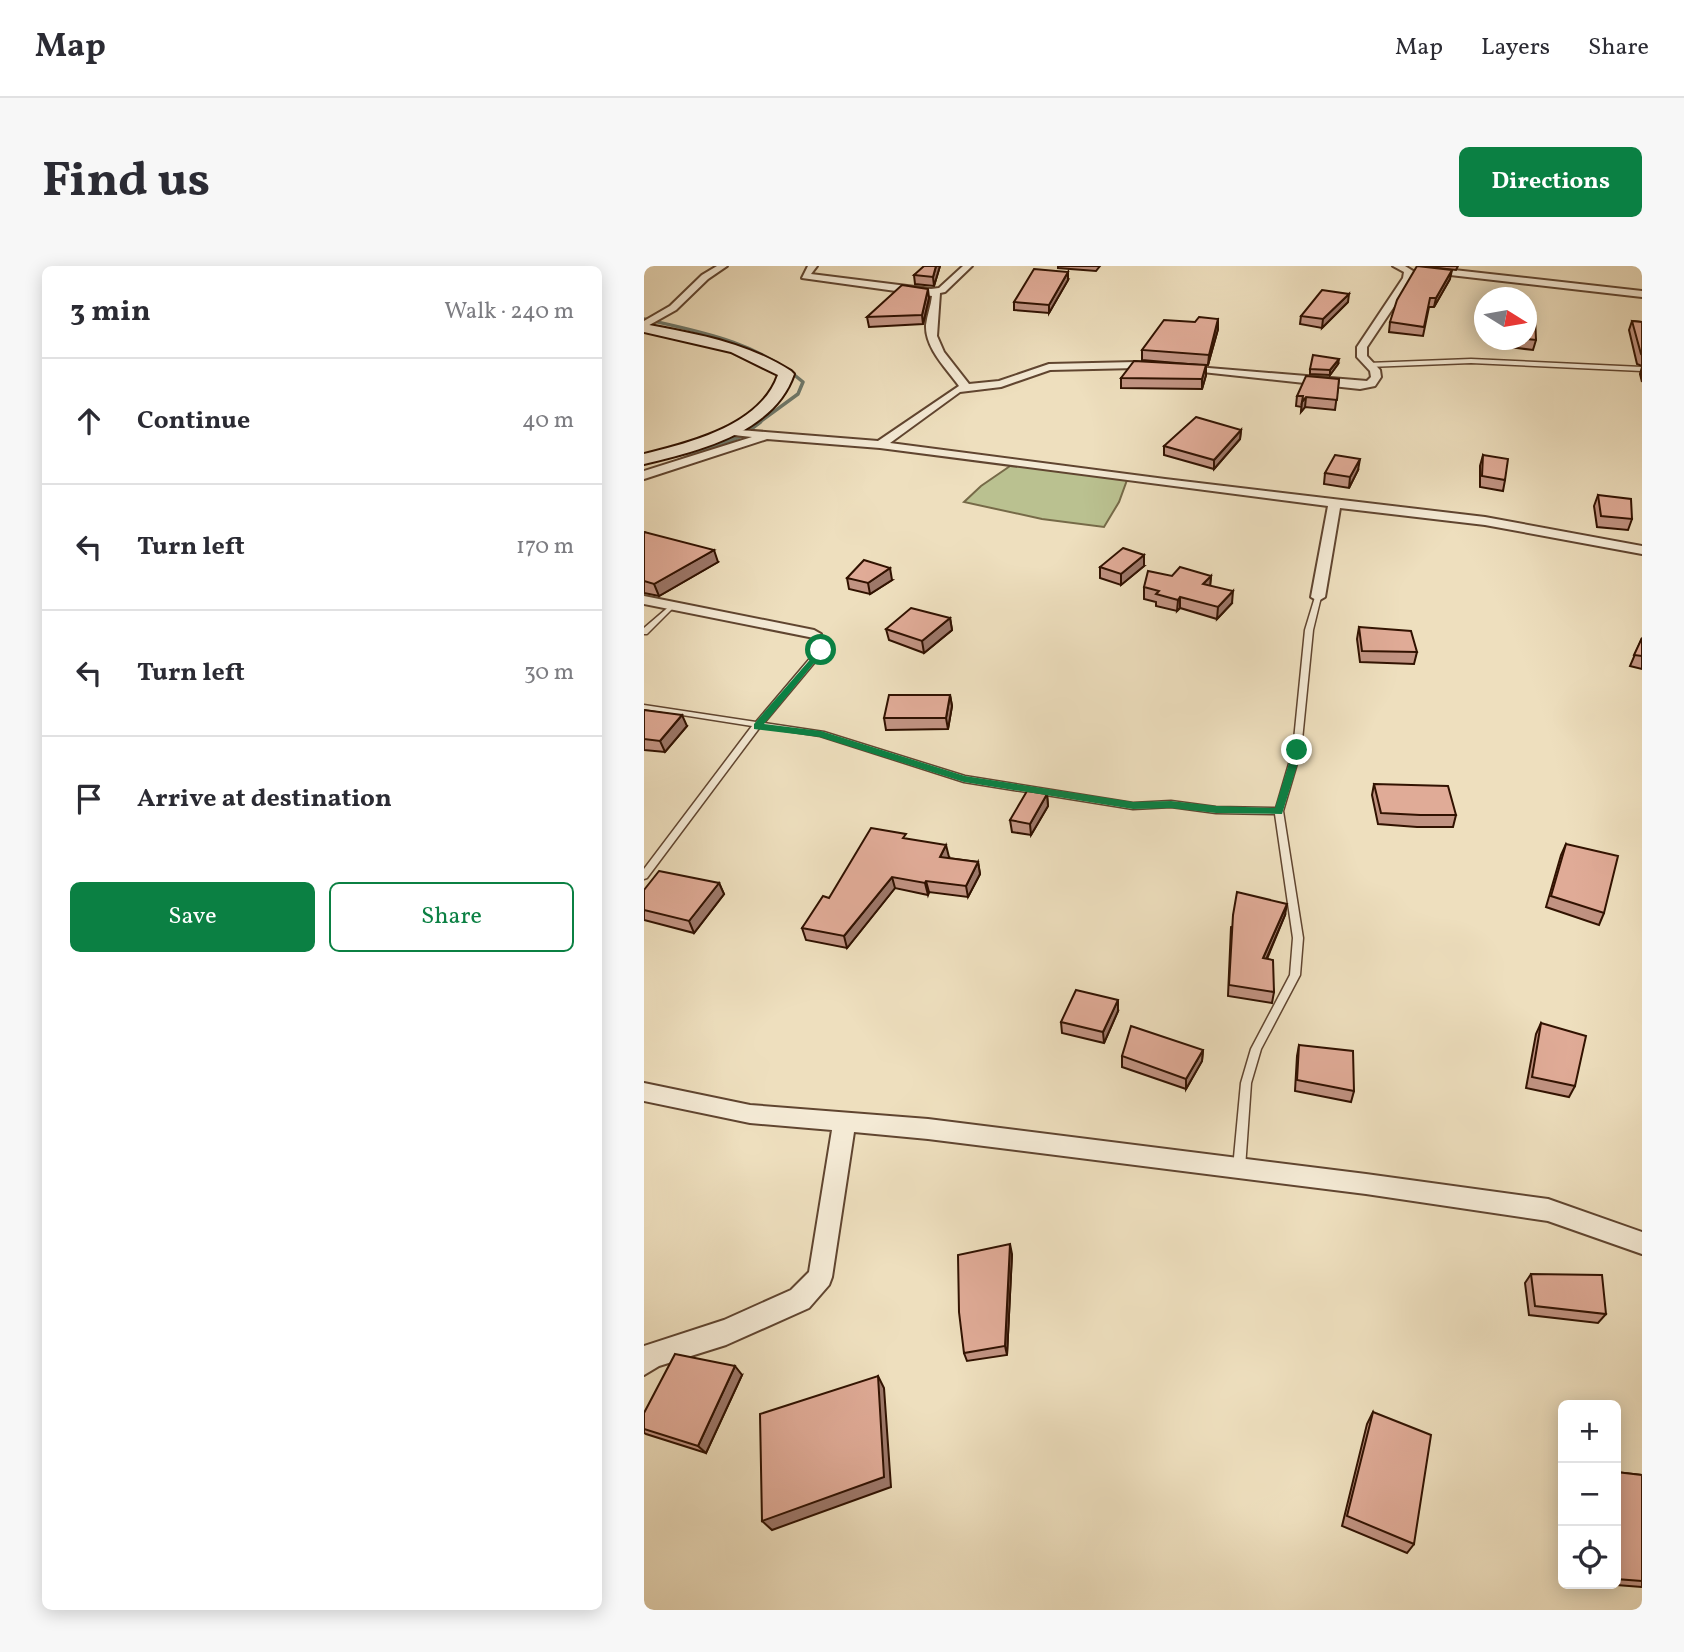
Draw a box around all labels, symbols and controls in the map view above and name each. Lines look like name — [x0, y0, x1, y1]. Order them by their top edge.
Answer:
text: Map — [35, 25, 106, 71]
text: Map — [1395, 31, 1443, 65]
text: Layers — [1481, 31, 1550, 65]
text: Share — [1588, 31, 1649, 65]
button: Directions — [1459, 147, 1642, 217]
text: Find us — [42, 148, 210, 217]
north arrow — [1474, 287, 1537, 350]
text: 3 min — [70, 291, 151, 333]
text: Walk · 240 m — [444, 296, 574, 328]
icon: ahead — [70, 402, 108, 440]
text: Continue — [137, 403, 250, 439]
text: 40 m — [522, 405, 574, 437]
icon: left — [70, 528, 108, 566]
text: Turn left — [137, 529, 245, 565]
text: 170 m — [516, 531, 574, 563]
route start — [805, 634, 836, 665]
icon: left — [70, 654, 108, 692]
text: Turn left — [137, 655, 245, 691]
text: 30 m — [524, 657, 574, 689]
route end — [1281, 734, 1312, 765]
icon: arrive — [70, 780, 108, 818]
text: Arrive at destination — [137, 781, 392, 817]
button: Save — [70, 882, 315, 952]
button: Share — [329, 882, 574, 952]
map controls — [1558, 1400, 1621, 1589]
button: + — [1558, 1400, 1621, 1463]
button: − — [1558, 1463, 1621, 1526]
button: locate — [1558, 1526, 1621, 1589]

